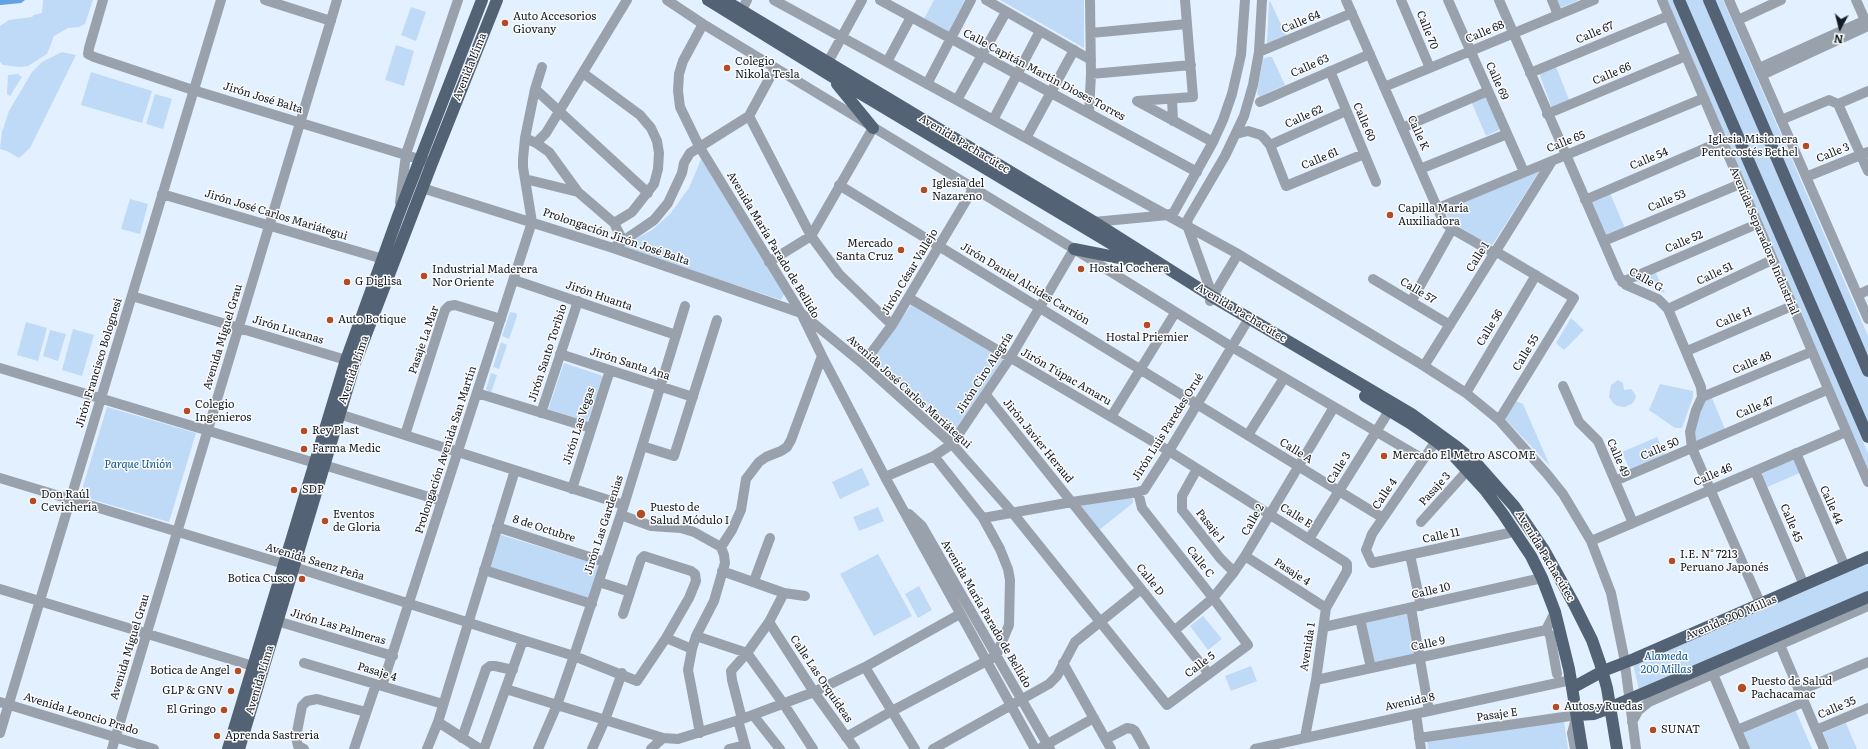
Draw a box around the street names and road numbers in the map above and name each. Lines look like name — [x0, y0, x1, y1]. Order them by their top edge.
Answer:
street label: Calle 64 — [1280, 8, 1322, 36]
street label: Calle 70 — [1413, 9, 1441, 51]
street label: Calle 68 — [1464, 18, 1506, 46]
street label: Calle 67 — [1574, 19, 1616, 47]
street label: Calle Capitán Martín Dioses Torres — [961, 26, 1127, 124]
street label: Avenida Lima — [450, 31, 490, 103]
street label: Calle 63 — [1289, 52, 1331, 80]
street label: Calle 69 — [1483, 60, 1511, 102]
street label: Calle 66 — [1591, 60, 1633, 88]
street label: Jirón José Balta — [222, 80, 304, 116]
street label: Calle 60 — [1350, 101, 1378, 143]
street label: Calle 62 — [1283, 103, 1325, 131]
street label: Avenida Pachacútec — [916, 112, 1012, 176]
street label: Calle K — [1404, 113, 1432, 153]
street label: Calle 65 — [1545, 128, 1587, 156]
street label: Calle 3 — [1814, 140, 1852, 166]
street label: Calle 61 — [1299, 145, 1341, 173]
street label: Calle 54 — [1628, 145, 1670, 173]
street label: Avenida Separadora Industrial — [1727, 165, 1801, 317]
street label: Avenida María Parado de Bellido — [724, 169, 822, 321]
street label: Jirón José Carlos Mariátegui — [203, 187, 349, 243]
street label: Calle 53 — [1646, 187, 1688, 215]
street label: Prolongación Jirón José Balta — [541, 206, 691, 268]
street label: Jirón César Vallejo — [879, 227, 941, 317]
street label: Calle 52 — [1663, 228, 1705, 256]
street label: Calle 1 — [1464, 239, 1492, 275]
street label: Jirón Daniel Alcides Carrión — [958, 240, 1092, 328]
street label: Calle 51 — [1695, 260, 1735, 288]
street label: Calle G — [1627, 265, 1665, 295]
street label: Calle 57 — [1398, 275, 1438, 307]
street label: Jirón Huanta — [564, 278, 634, 314]
street label: Avenida Pachacútec — [1193, 281, 1289, 345]
street label: Avenida Miguel Grau — [201, 282, 245, 392]
street label: Jirón Francisco Bolognesi — [73, 297, 125, 429]
street label: Jirón Santo Toribio — [526, 302, 570, 404]
street label: Pasaje La Mar — [406, 304, 442, 376]
street label: Calle H — [1714, 305, 1754, 331]
street label: Calle 56 — [1474, 307, 1506, 349]
street label: Jirón Lucanas — [251, 313, 325, 347]
street label: Jirón Ciro Alegría — [954, 330, 1016, 416]
street label: Avenida José Carlos Mariátegui — [844, 333, 974, 451]
street label: Calle 55 — [1510, 333, 1542, 373]
street label: Avenida Lima — [336, 334, 372, 406]
street label: Jirón Santa Ana — [588, 345, 672, 383]
street label: Jirón Túpac Amaru — [1018, 346, 1114, 408]
street label: Calle 48 — [1731, 349, 1773, 377]
street label: Prolongación Avenida San Martín — [413, 364, 479, 536]
street label: Jirón Luis Paredes Orué — [1130, 371, 1206, 483]
street label: Jirón Las Vegas — [560, 386, 598, 466]
street label: Calle 47 — [1734, 394, 1776, 422]
street label: Jirón Javier Heraud — [1000, 396, 1076, 486]
street label: Calle 50 — [1639, 435, 1681, 463]
street label: Calle A — [1277, 436, 1315, 466]
street label: Calle 49 — [1604, 437, 1632, 479]
street label: Calle 3 — [1324, 450, 1354, 486]
street label: Calle 46 — [1692, 461, 1734, 489]
street label: Pasaje 3 — [1417, 470, 1453, 508]
street label: Jirón Las Gardenias — [582, 474, 626, 576]
street label: Calle 4 — [1370, 476, 1400, 512]
street label: Calle 44 — [1817, 484, 1845, 526]
street label: Calle E — [1277, 501, 1315, 531]
street label: Calle 2 — [1239, 502, 1267, 538]
street label: Calle 45 — [1777, 502, 1805, 544]
street label: Pasaje 1 — [1193, 507, 1227, 545]
street label: Avenida Pachacútec — [1513, 508, 1577, 604]
street label: 8 de Octubre — [511, 513, 577, 545]
street label: Calle 11 — [1421, 526, 1461, 546]
street label: Avenida María Parado de Bellido — [938, 538, 1034, 690]
street label: Avenida Saenz Peña — [264, 541, 366, 583]
street label: Calle C — [1184, 544, 1216, 580]
street label: Pasaje 4 — [1271, 555, 1313, 589]
street label: Calle D — [1133, 561, 1167, 599]
street label: Calle 10 — [1410, 580, 1452, 602]
street label: Avenida Miguel Grau — [108, 592, 152, 702]
street label: Avenida 200 Millas — [1683, 593, 1779, 643]
street label: Jirón Las Palmeras — [289, 606, 387, 648]
street label: Avenida 1 — [1298, 622, 1318, 672]
street label: Calle Las Orquídeas — [787, 633, 855, 725]
street label: Calle 9 — [1410, 634, 1446, 654]
street label: Avenida Lima — [243, 644, 277, 716]
street label: Calle 5 — [1182, 649, 1218, 681]
street label: Pasaje 4 — [356, 660, 398, 684]
street label: Avenida Leoncio Prado — [22, 690, 140, 738]
street label: Avenida 8 — [1384, 690, 1436, 714]
street label: Calle 35 — [1816, 694, 1858, 722]
street label: Pasaje E — [1476, 706, 1518, 724]

